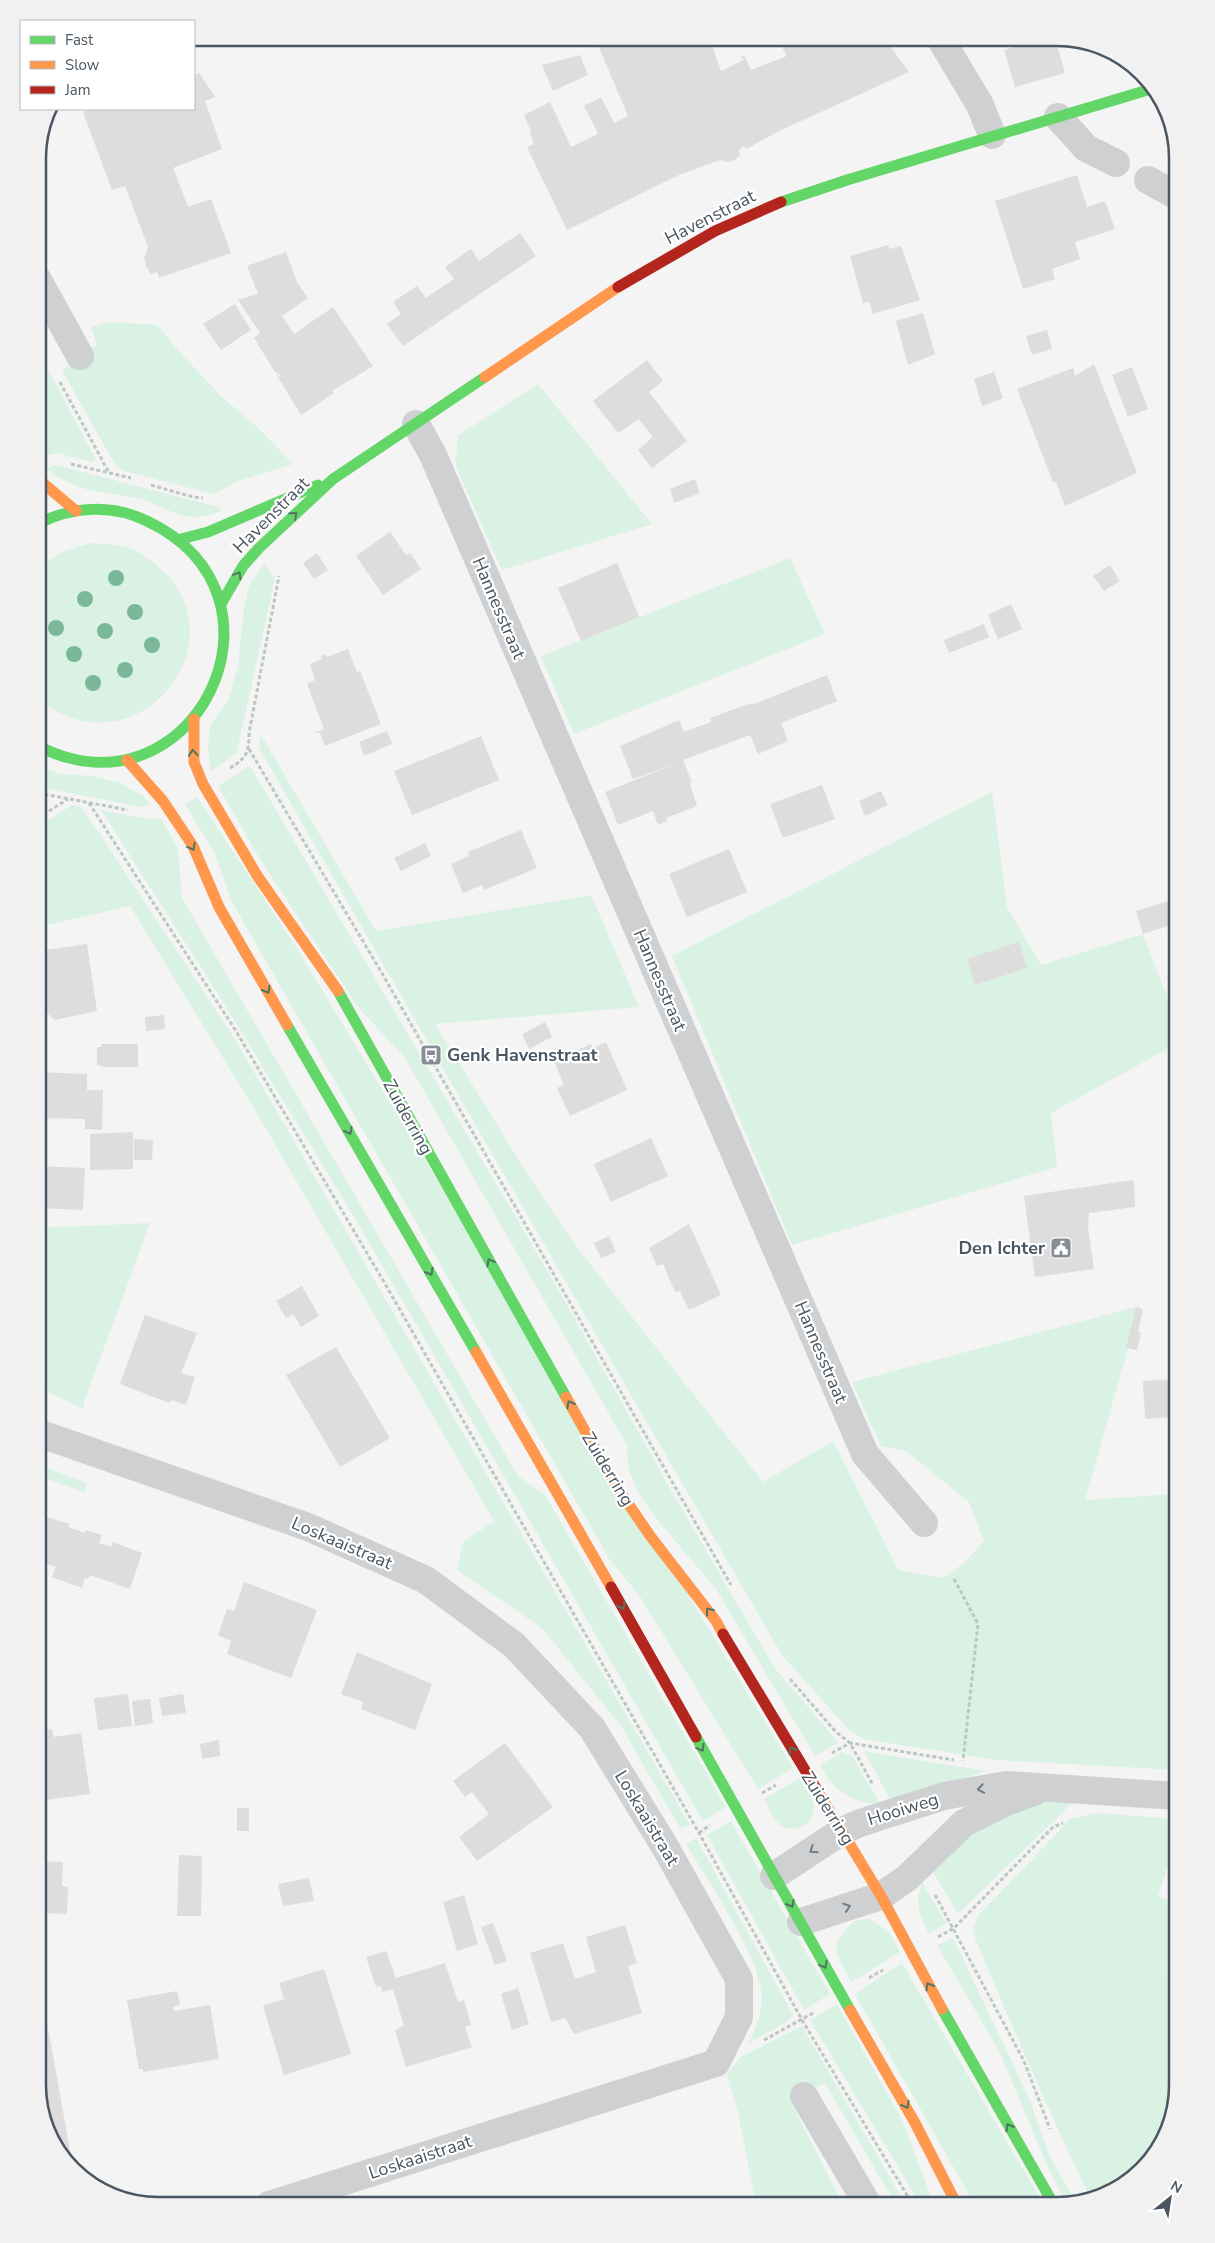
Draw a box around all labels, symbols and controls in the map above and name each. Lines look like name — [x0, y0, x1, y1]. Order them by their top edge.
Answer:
legend — [20, 20, 195, 110]
text: Fast — [65, 30, 94, 50]
text: Slow — [65, 55, 100, 75]
text: Jam — [64, 80, 91, 100]
street label: Havenstraat — [661, 184, 760, 250]
street label: Havenstraat — [228, 471, 315, 558]
one-way arrow — [289, 512, 298, 521]
street label: Hannesstraat — [467, 553, 532, 663]
one-way arrow — [231, 572, 241, 581]
one-way arrow — [188, 748, 199, 756]
one-way arrow — [186, 841, 196, 850]
street label: Hannesstraat — [628, 925, 693, 1035]
one-way arrow — [261, 985, 271, 994]
bus stop icon: Genk Havenstraat — [419, 1043, 443, 1067]
place label: Genk Havenstraat — [447, 1043, 598, 1067]
street label: Zuiderring — [377, 1075, 439, 1159]
one-way arrow — [342, 1126, 352, 1135]
place label: Den Ichter — [958, 1236, 1045, 1260]
public building icon: Den Ichter — [1049, 1236, 1073, 1260]
one-way arrow — [486, 1259, 496, 1268]
one-way arrow — [423, 1267, 433, 1276]
street label: Hannesstraat — [789, 1297, 854, 1407]
one-way arrow — [566, 1400, 576, 1409]
street label: Zuiderring — [576, 1427, 640, 1511]
street label: Loskaaistraat — [288, 1511, 397, 1575]
one-way arrow — [616, 1601, 626, 1610]
one-way arrow — [706, 1608, 714, 1617]
one-way arrow — [695, 1743, 705, 1752]
one-way arrow — [789, 1747, 799, 1756]
street label: Loskaaistraat — [609, 1766, 685, 1871]
street label: Zuiderring — [796, 1767, 860, 1849]
one-way arrow — [976, 1784, 985, 1794]
street label: Hooiweg — [865, 1787, 941, 1831]
one-way arrow — [809, 1844, 819, 1853]
one-way arrow — [784, 1899, 794, 1908]
one-way arrow — [843, 1903, 851, 1913]
one-way arrow — [818, 1959, 828, 1968]
one-way arrow — [925, 1982, 935, 1991]
one-way arrow — [899, 2100, 909, 2109]
one-way arrow — [1006, 2123, 1016, 2132]
street label: Loskaaistraat — [365, 2129, 475, 2185]
north arrow — [1145, 2173, 1195, 2223]
text: N — [1167, 2176, 1186, 2198]

